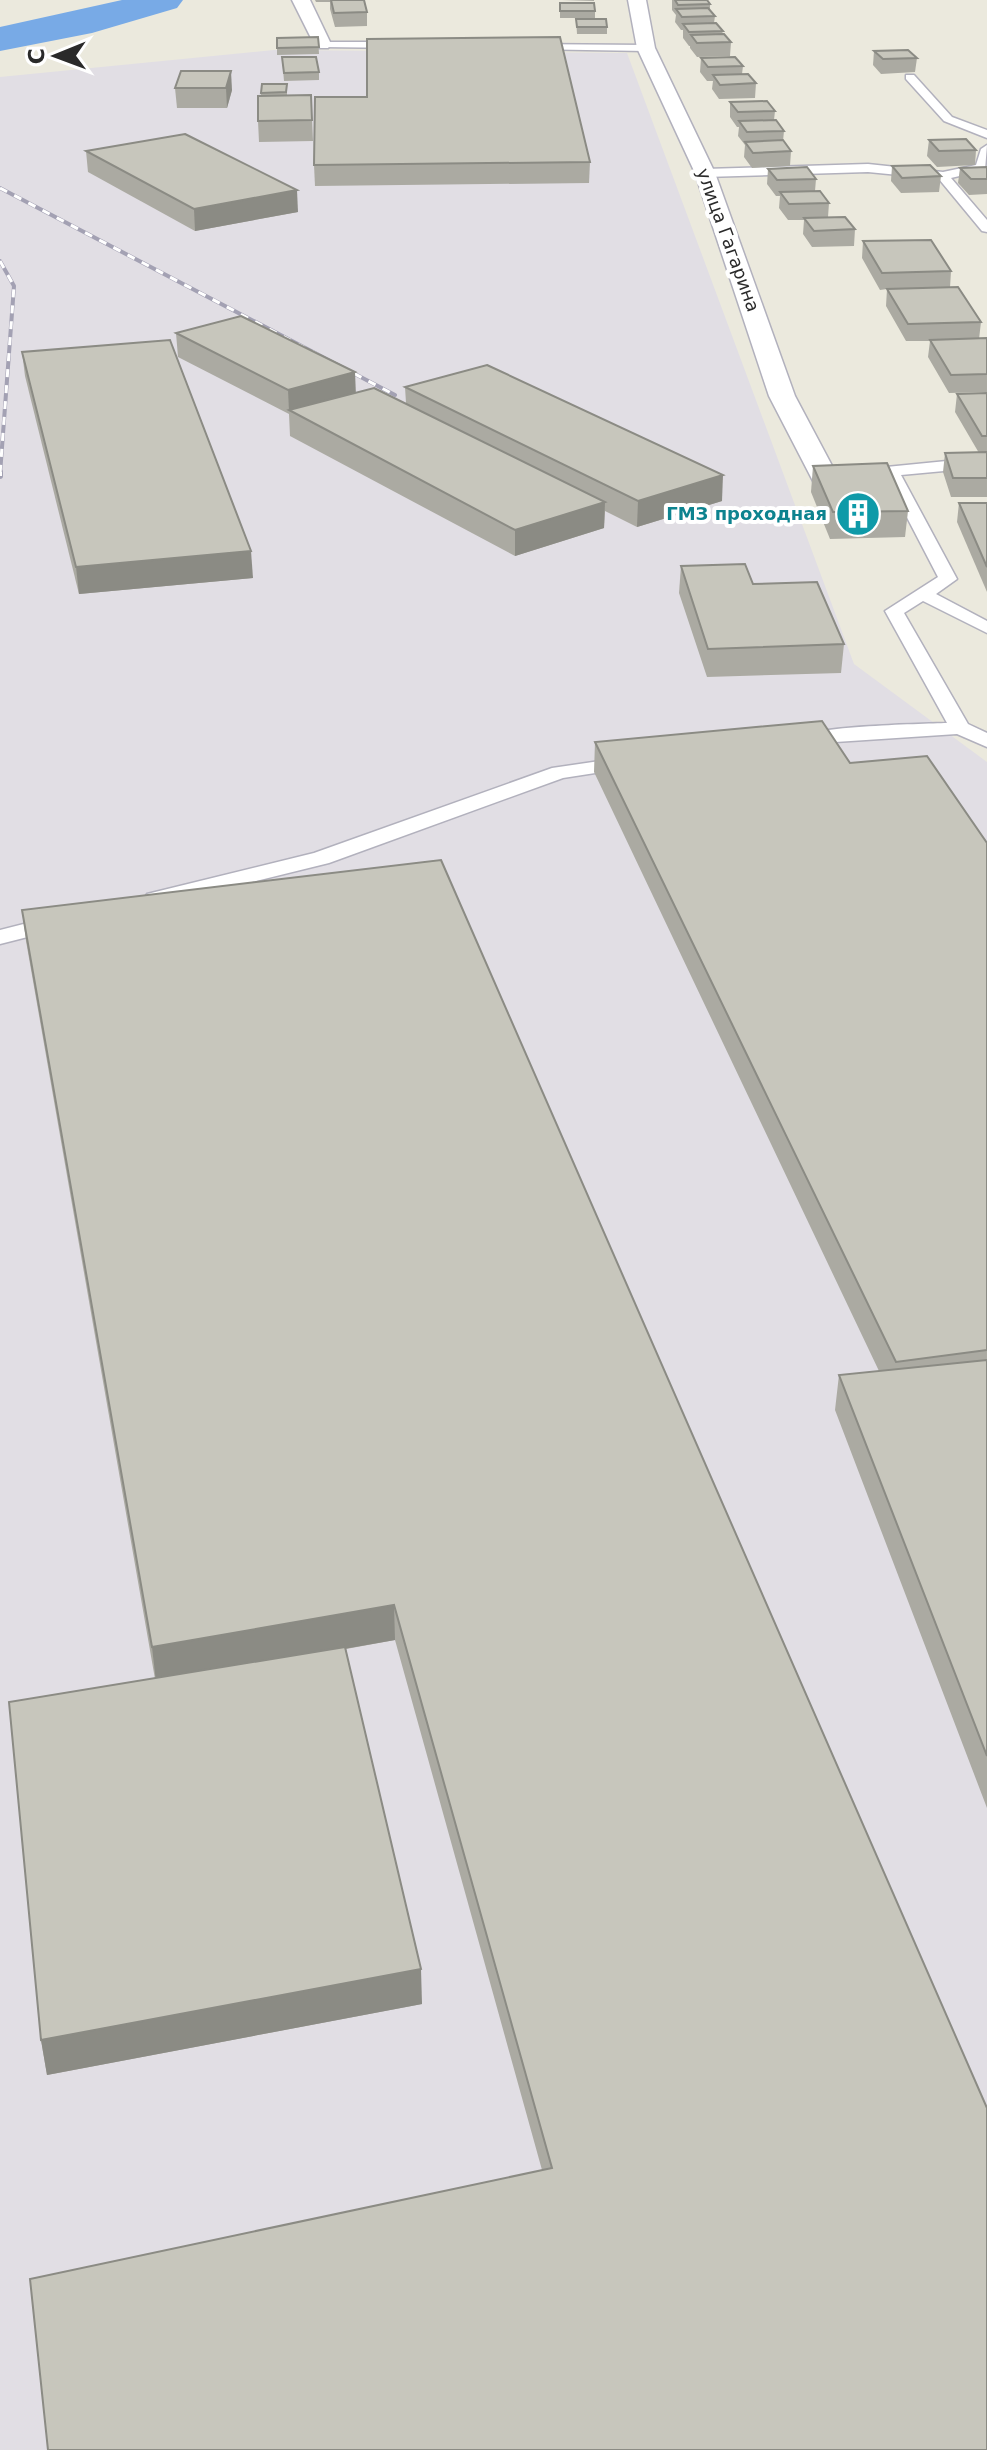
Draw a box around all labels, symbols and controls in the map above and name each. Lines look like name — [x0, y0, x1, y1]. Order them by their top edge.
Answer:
north arrow — [16, 16, 96, 96]
text: С — [24, 48, 49, 65]
street label: улица Гагарина — [693, 165, 764, 314]
building icon: ГМЗ проходная — [834, 490, 882, 538]
place label: ГМЗ проходная — [666, 503, 827, 524]

